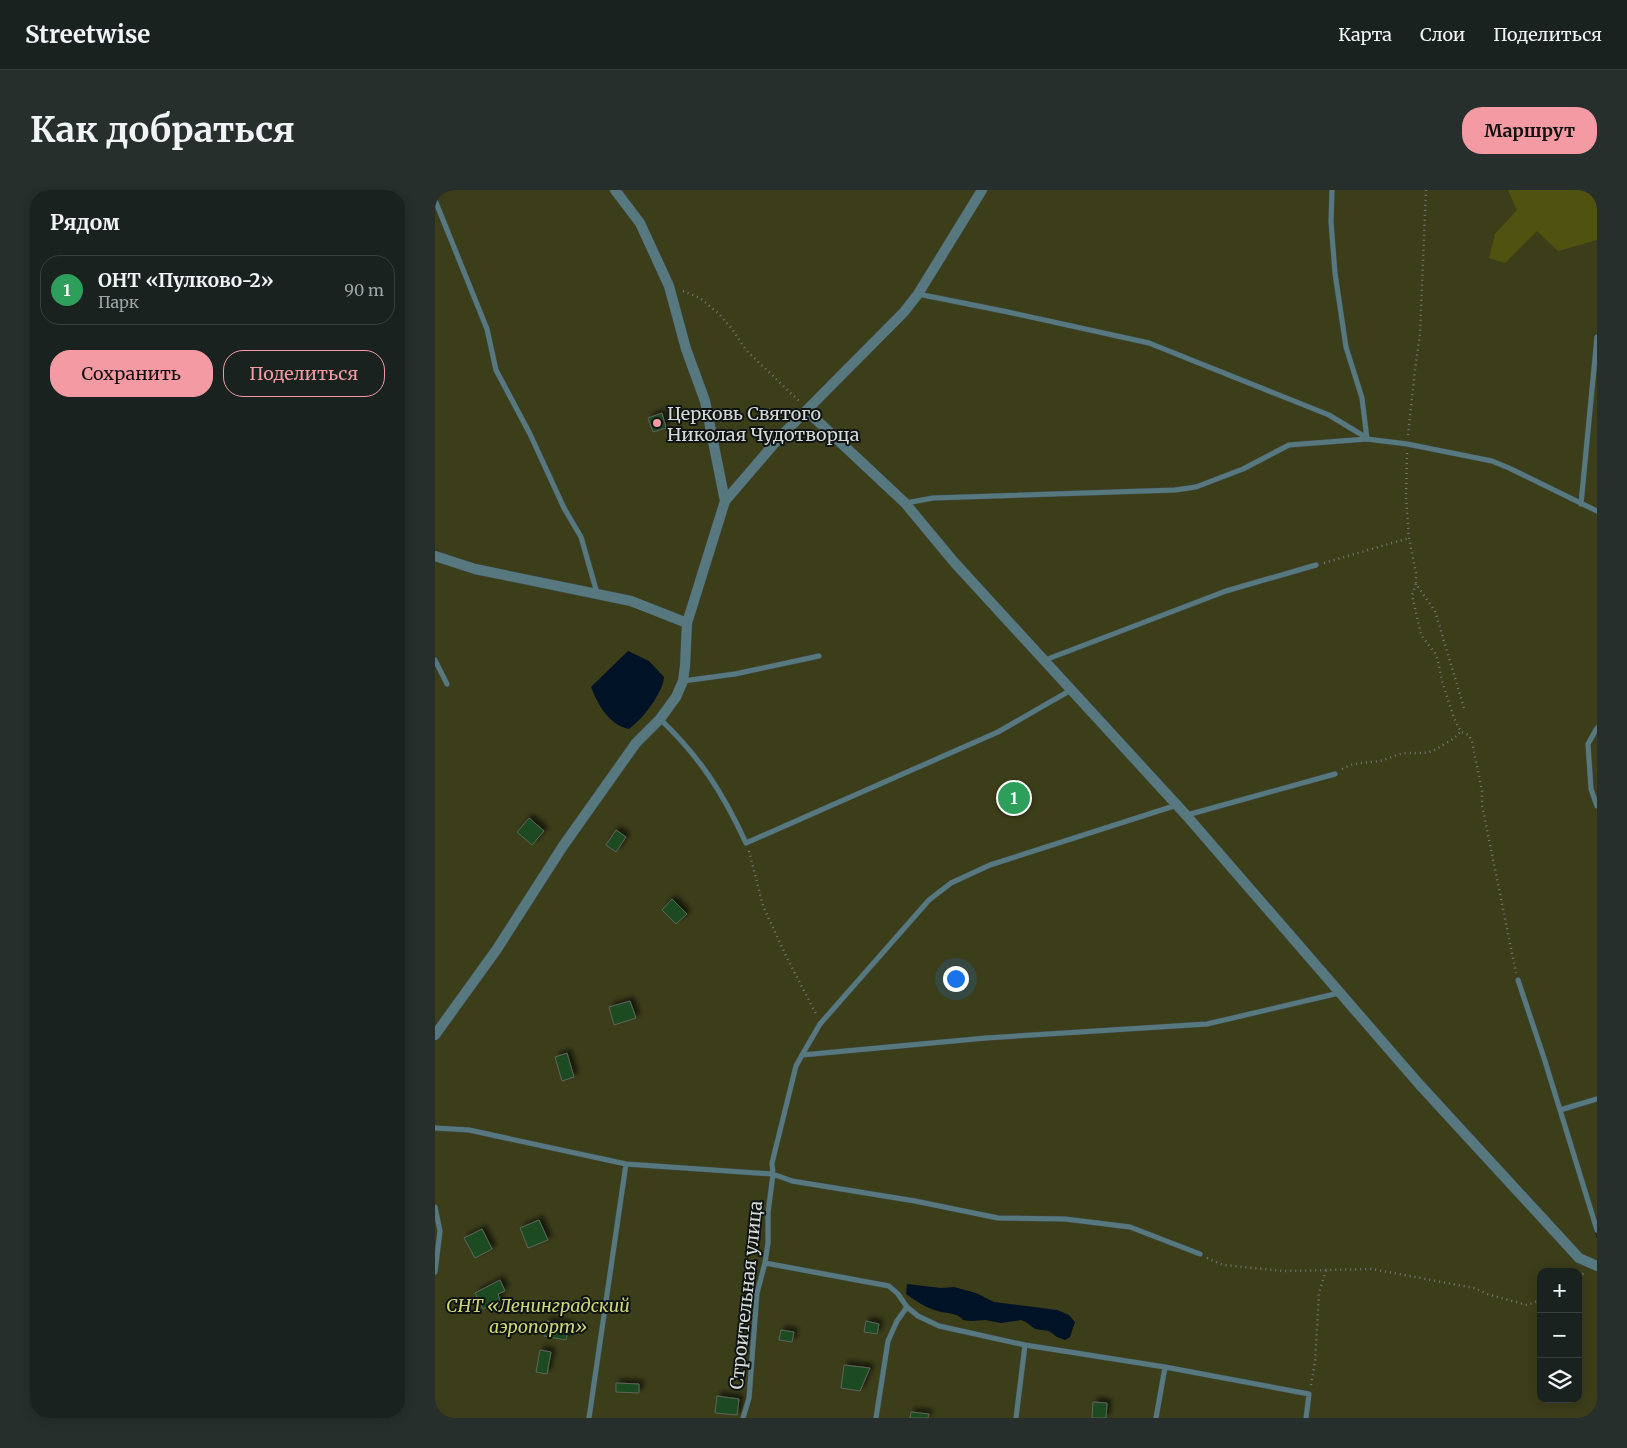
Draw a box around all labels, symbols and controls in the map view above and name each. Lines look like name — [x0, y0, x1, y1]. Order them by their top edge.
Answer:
text: Streetwise — [25, 19, 150, 50]
text: Карта — [1338, 23, 1392, 46]
text: Слои — [1420, 23, 1465, 46]
text: Поделиться — [1493, 23, 1602, 46]
button: Маршрут — [1462, 107, 1597, 154]
text: Как добраться — [30, 108, 295, 152]
text: Рядом — [50, 209, 120, 236]
text: ОНТ «Пулково-2» — [98, 268, 274, 292]
text: 1 — [63, 280, 71, 300]
text: 90 m — [344, 280, 384, 300]
text: Парк — [98, 292, 139, 312]
button: Сохранить — [50, 350, 213, 397]
button: Поделиться — [223, 350, 385, 397]
place label: Церковь Святого Николая Чудотворца — [667, 402, 860, 446]
marker: Церковь Святого Николая Чудотворца — [651, 417, 663, 429]
pin: 1 — [998, 779, 1030, 817]
your location — [943, 966, 969, 992]
street label: Строительная улица — [725, 1199, 767, 1391]
map controls — [1537, 1268, 1582, 1403]
button: + — [1537, 1268, 1582, 1313]
park label: СНТ «Ленинградский аэропорт» — [446, 1294, 630, 1338]
button: − — [1537, 1313, 1582, 1358]
button: layers — [1537, 1358, 1582, 1403]

